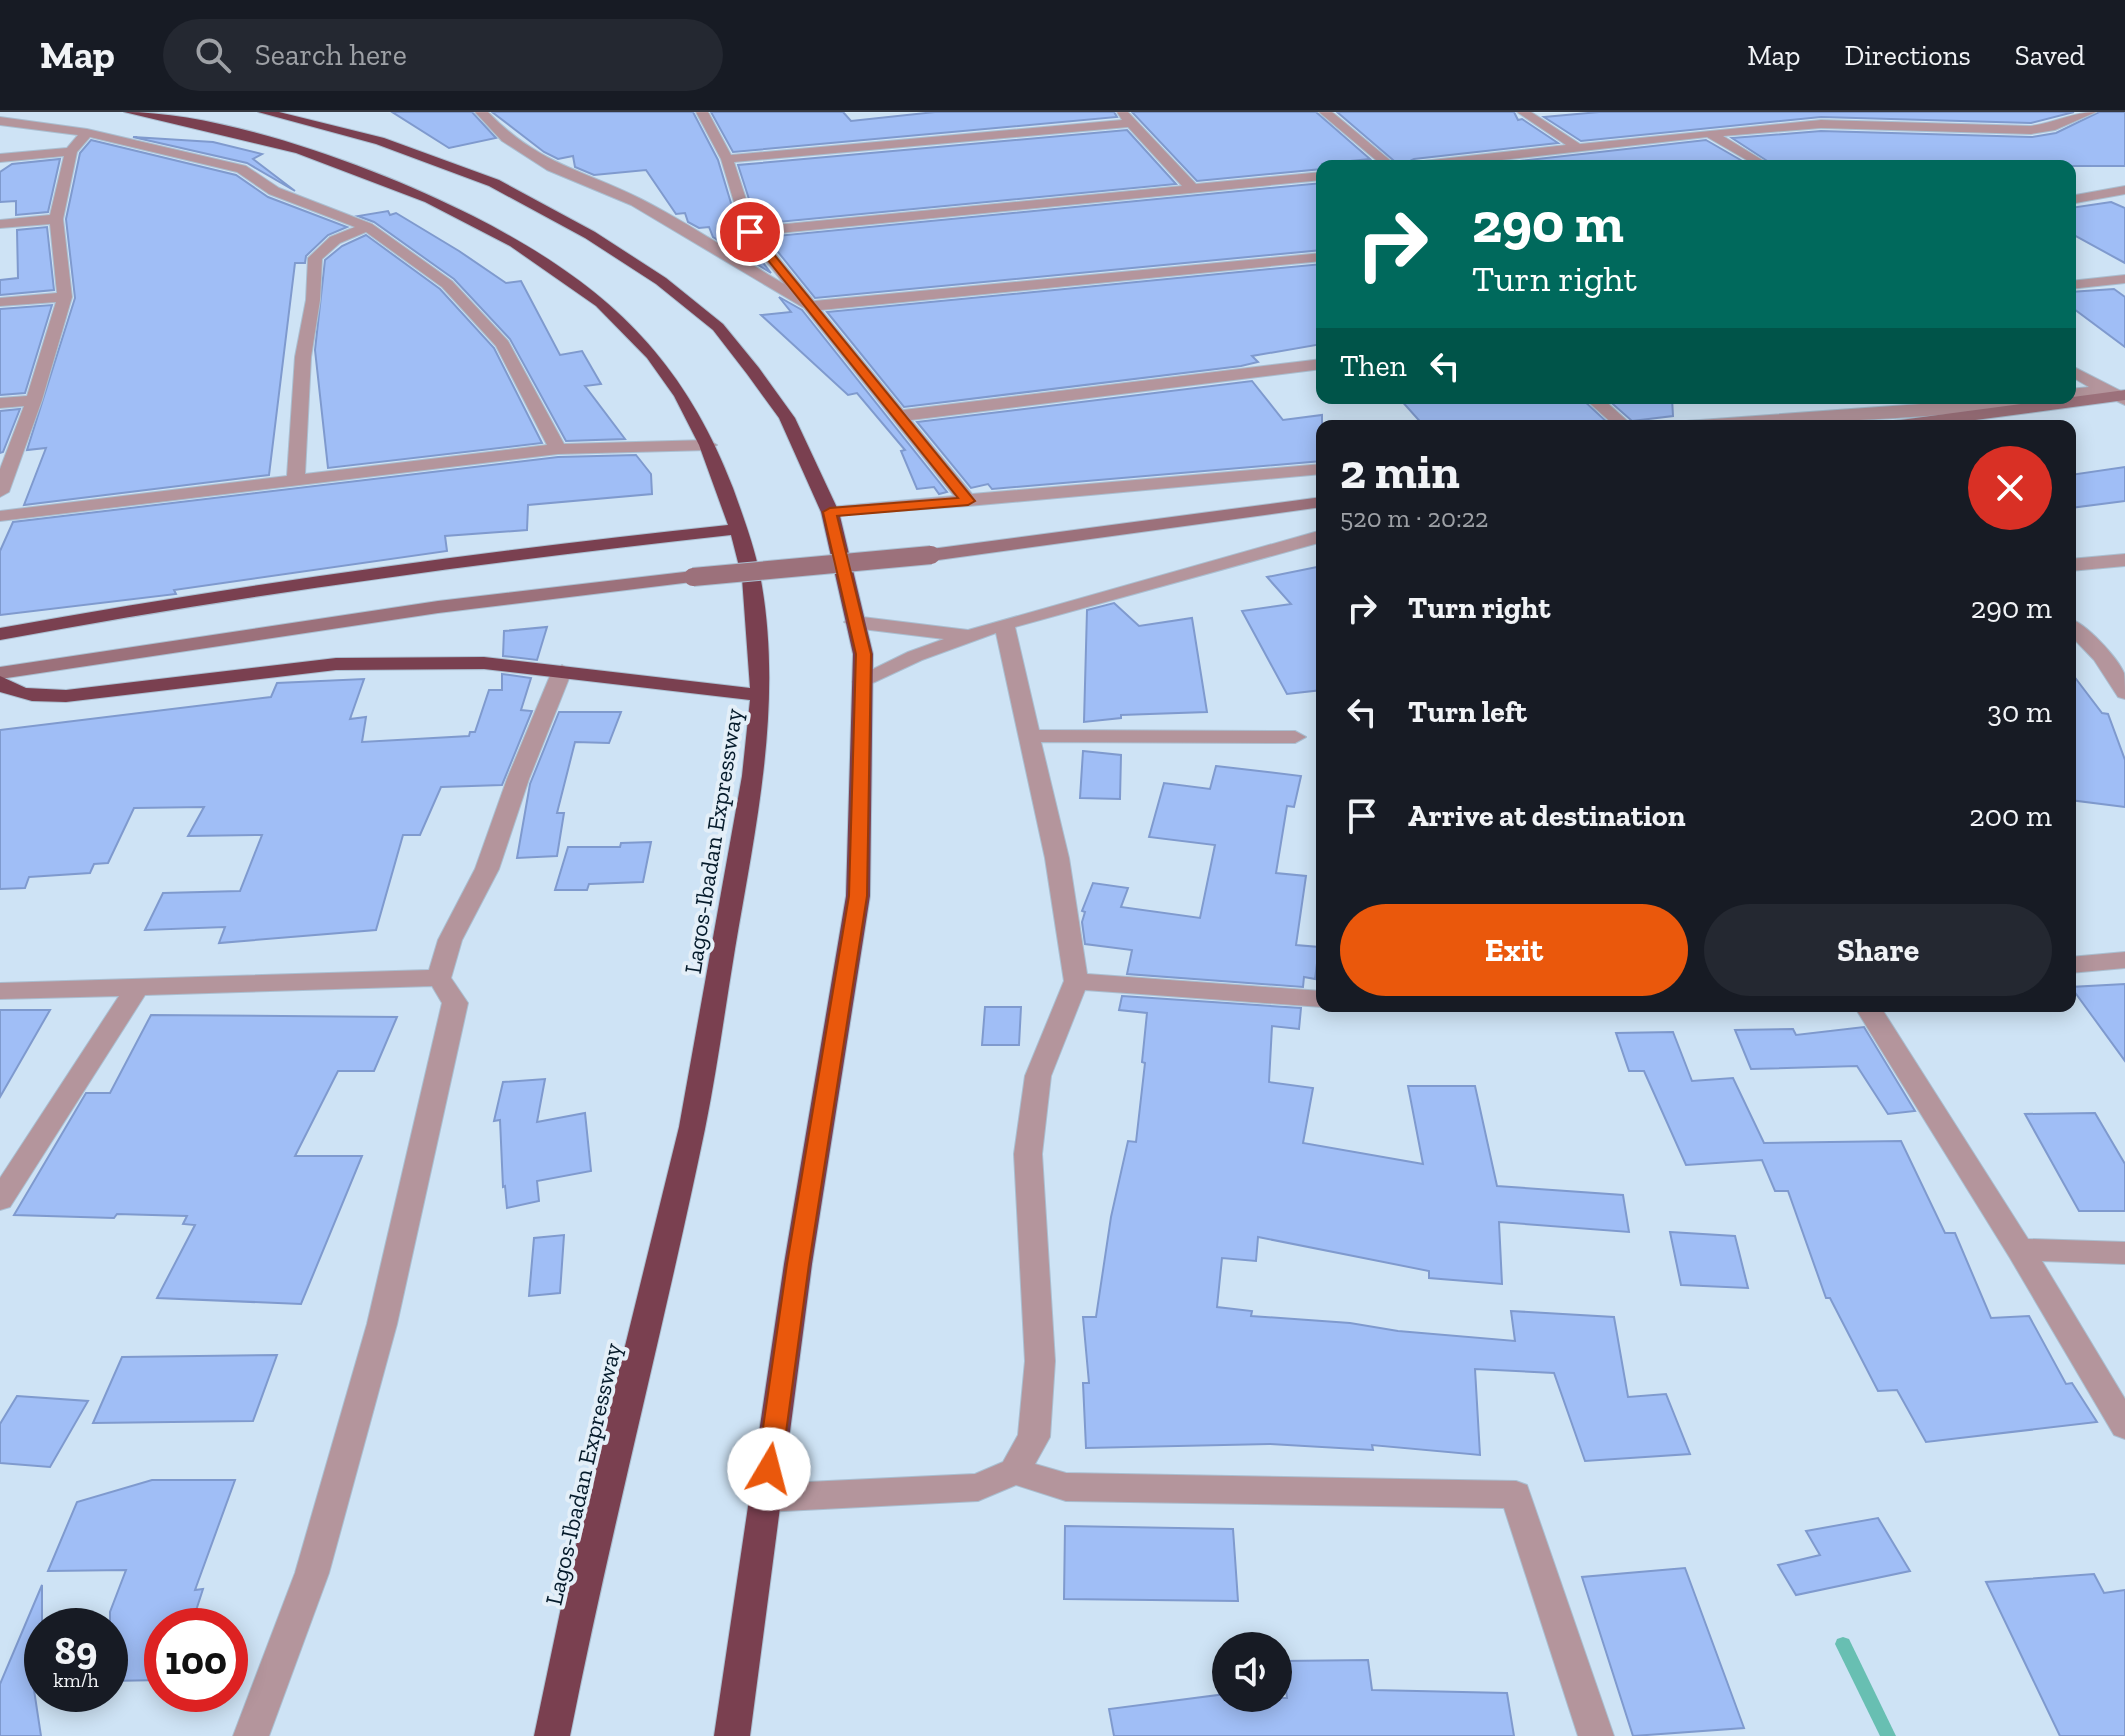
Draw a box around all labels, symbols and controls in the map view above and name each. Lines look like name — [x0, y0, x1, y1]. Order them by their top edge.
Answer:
search box — [163, 19, 723, 91]
text: Map — [40, 32, 115, 78]
icon: search — [191, 33, 235, 77]
text: Search here — [255, 37, 407, 73]
text: Map — [1747, 39, 1800, 72]
text: Directions — [1844, 39, 1971, 72]
text: Saved — [2015, 39, 2085, 72]
text: 290 m — [1472, 189, 1624, 256]
icon: right — [1340, 192, 1444, 296]
pin — [716, 198, 784, 266]
icon: arrive — [728, 210, 772, 254]
text: Turn right — [1472, 257, 1637, 300]
icon: left — [1423, 344, 1467, 388]
text: Then — [1340, 348, 1407, 384]
text: 2 min — [1340, 443, 1460, 500]
button: close — [1968, 446, 2052, 530]
text: 520 m · 20:22 — [1340, 502, 1489, 534]
icon: right — [1340, 586, 1384, 630]
text: Turn right — [1408, 590, 1550, 626]
text: 290 m — [1971, 590, 2052, 626]
icon: left — [1340, 690, 1384, 734]
text: Turn left — [1408, 694, 1527, 730]
text: 30 m — [1987, 694, 2052, 730]
street label: Lagos-Ibadan Expressway — [678, 706, 748, 976]
icon: arrive — [1340, 794, 1384, 838]
text: Arrive at destination — [1408, 798, 1685, 834]
text: 200 m — [1969, 798, 2052, 834]
button: Exit — [1340, 904, 1688, 996]
button: Share — [1704, 904, 2052, 996]
street label: Lagos-Ibadan Expressway — [539, 1339, 627, 1608]
position arrow — [727, 1427, 811, 1511]
speed limit sign: 100 — [144, 1608, 248, 1712]
text: 89 — [55, 1626, 97, 1674]
map controls — [1212, 1632, 1292, 1712]
button: sound — [1212, 1632, 1292, 1712]
text: km/h — [53, 1668, 99, 1692]

